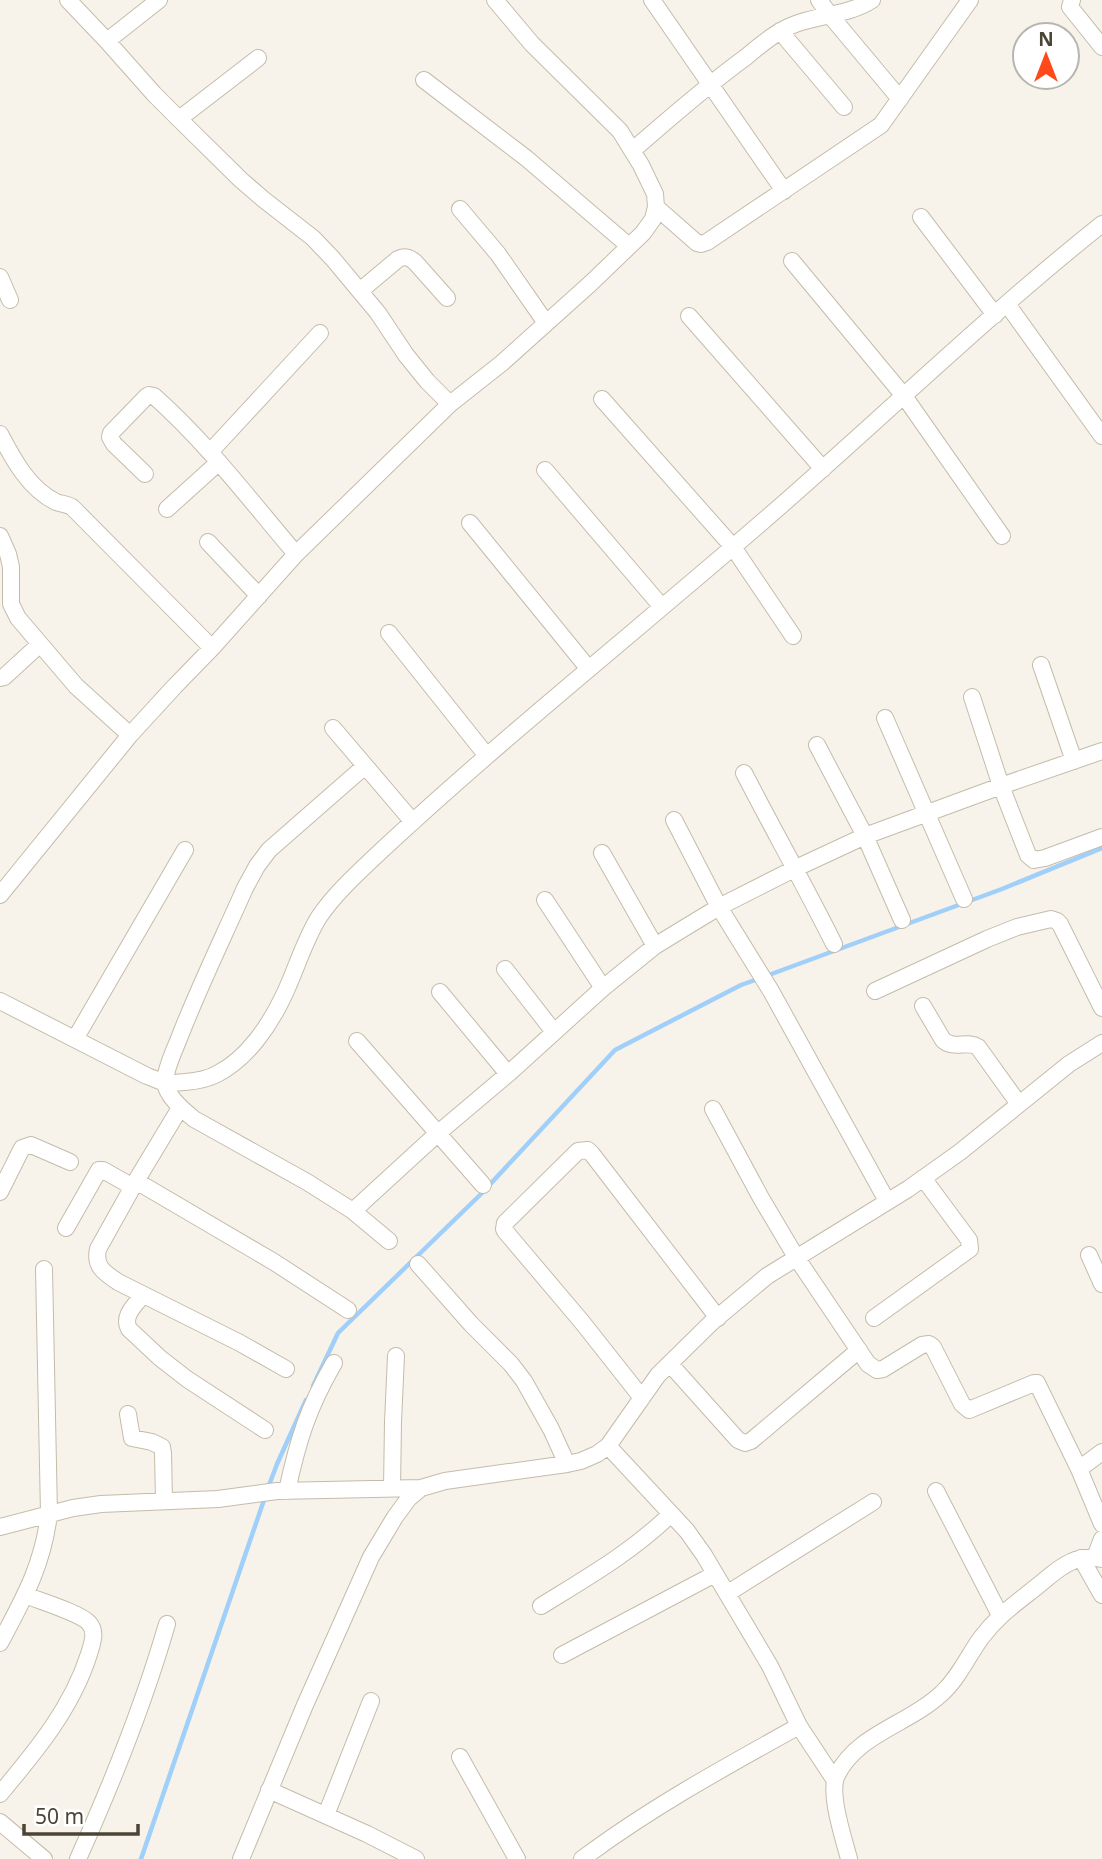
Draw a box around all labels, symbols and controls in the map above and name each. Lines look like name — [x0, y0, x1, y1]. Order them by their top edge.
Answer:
north arrow — [1011, 21, 1081, 91]
text: N — [1038, 26, 1054, 52]
scale bar — [24, 1792, 138, 1836]
text: 50 m — [35, 1802, 84, 1830]

